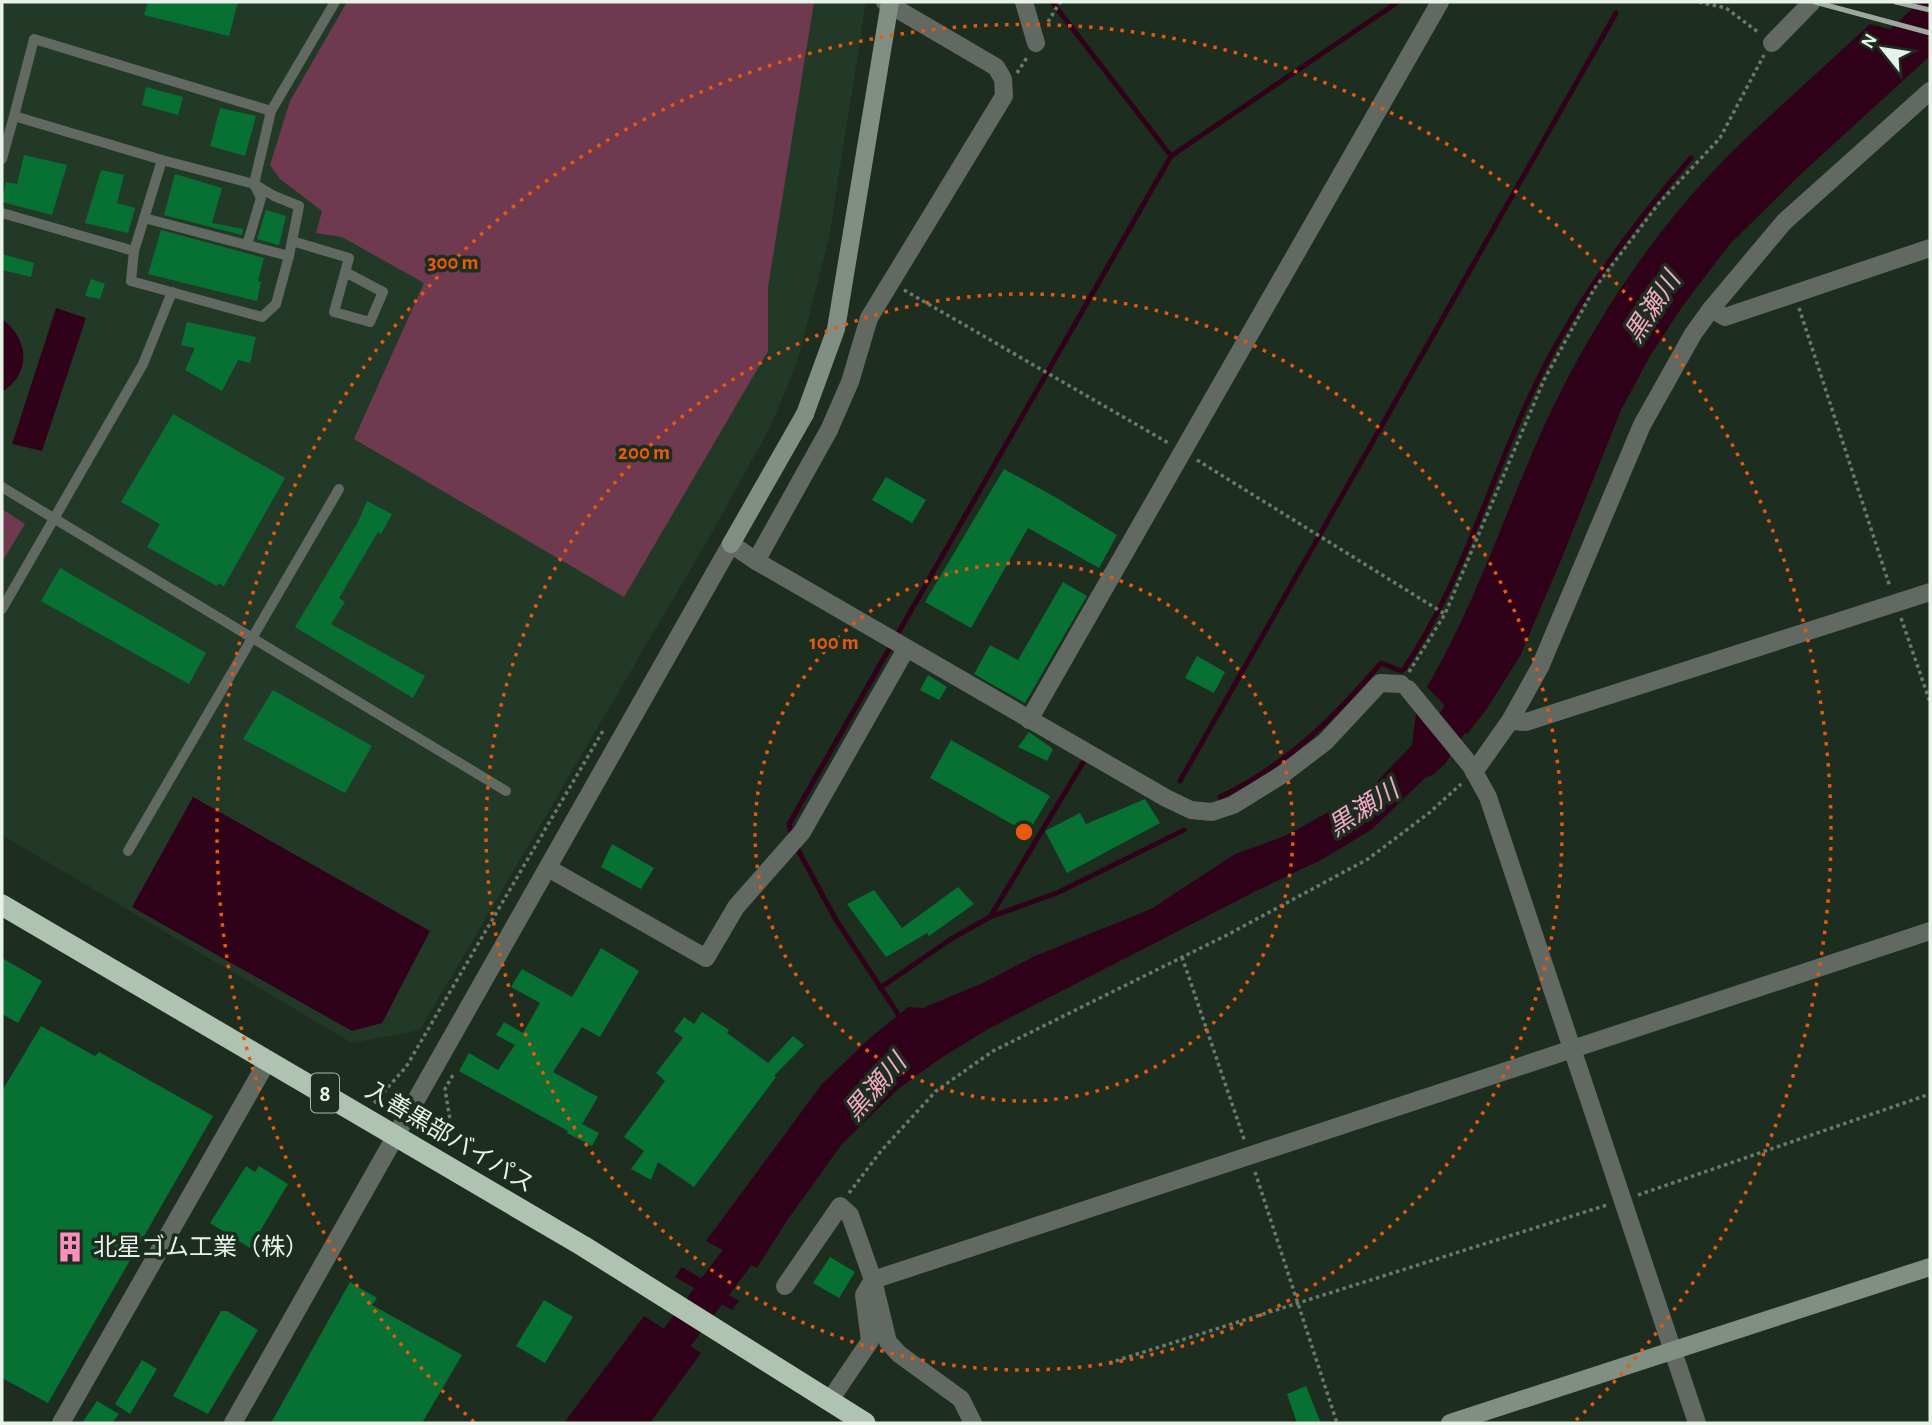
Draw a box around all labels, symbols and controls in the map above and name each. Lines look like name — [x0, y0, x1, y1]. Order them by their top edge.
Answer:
north arrow — [1848, 14, 1918, 84]
text: N — [1858, 31, 1881, 52]
text: 300 m — [427, 252, 479, 273]
water label: 黒瀬川 — [1620, 265, 1687, 347]
text: 200 m — [618, 442, 670, 463]
text: 100 m — [809, 632, 859, 653]
water label: 黒瀬川 — [1323, 774, 1406, 841]
centre of rings — [1012, 820, 1036, 844]
water label: 黒瀬川 — [840, 1047, 913, 1126]
road number: 8 — [311, 1074, 339, 1112]
street label: 入善黒部バイパス — [361, 1077, 539, 1197]
building icon: 北星ゴム工業（株） — [53, 1230, 87, 1264]
place label: 北星ゴム工業（株） — [93, 1234, 309, 1260]

